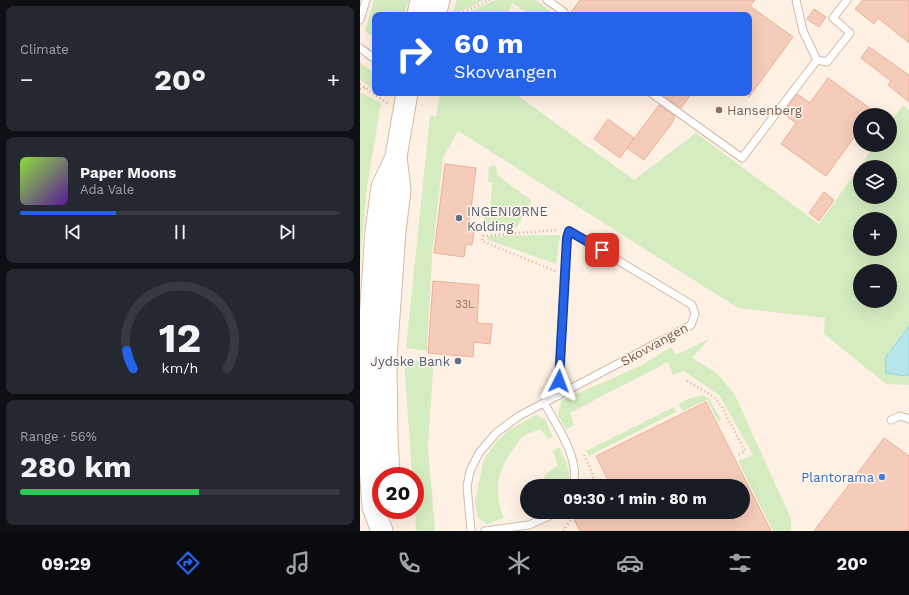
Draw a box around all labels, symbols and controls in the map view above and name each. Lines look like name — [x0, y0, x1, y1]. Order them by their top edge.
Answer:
text: 60 m — [454, 27, 524, 60]
icon: right — [388, 28, 440, 80]
text: Climate — [20, 42, 69, 57]
text: Skovvangen — [454, 61, 557, 82]
text: 20° — [154, 62, 206, 97]
text: − — [20, 67, 33, 92]
text: + — [327, 67, 340, 92]
place label: Hansenberg — [727, 103, 802, 118]
marker: Hansenberg — [714, 105, 724, 115]
map controls — [853, 108, 897, 308]
button: search — [853, 108, 897, 152]
button: layers — [853, 160, 897, 204]
text: Paper Moons — [80, 164, 176, 182]
text: Ada Vale — [80, 182, 134, 197]
place label: INGENIØRNE Kolding — [467, 204, 548, 234]
button: + — [853, 212, 897, 256]
marker: INGENIØRNE Kolding — [454, 213, 464, 223]
icon: previous — [62, 221, 84, 243]
icon: pause — [169, 221, 191, 243]
icon: next — [276, 221, 298, 243]
pin — [585, 233, 619, 267]
icon: arrive — [591, 239, 613, 261]
button: − — [853, 264, 897, 308]
house number: 33L — [455, 298, 475, 311]
text: 12 — [159, 313, 201, 362]
street label: Skovvangen — [618, 320, 690, 369]
place label: Jydske Bank — [371, 354, 451, 369]
marker: Jydske Bank — [453, 356, 463, 366]
text: km/h — [162, 360, 198, 376]
position arrow — [538, 360, 580, 402]
text: Range · 56% — [20, 429, 97, 444]
text: 280 km — [20, 449, 131, 484]
speed limit sign: 20 — [372, 467, 424, 519]
place label: Plantorama — [801, 470, 875, 485]
marker: Plantorama — [877, 472, 887, 482]
text: 09:30 · 1 min · 80 m — [563, 490, 707, 508]
icon: directions — [174, 549, 202, 577]
icon: music — [284, 549, 312, 577]
icon: phone — [395, 549, 423, 577]
icon: climate — [505, 549, 533, 577]
icon: car — [616, 549, 644, 577]
icon: filters — [726, 549, 754, 577]
text: 09:29 — [41, 553, 91, 574]
text: 20° — [836, 553, 868, 574]

